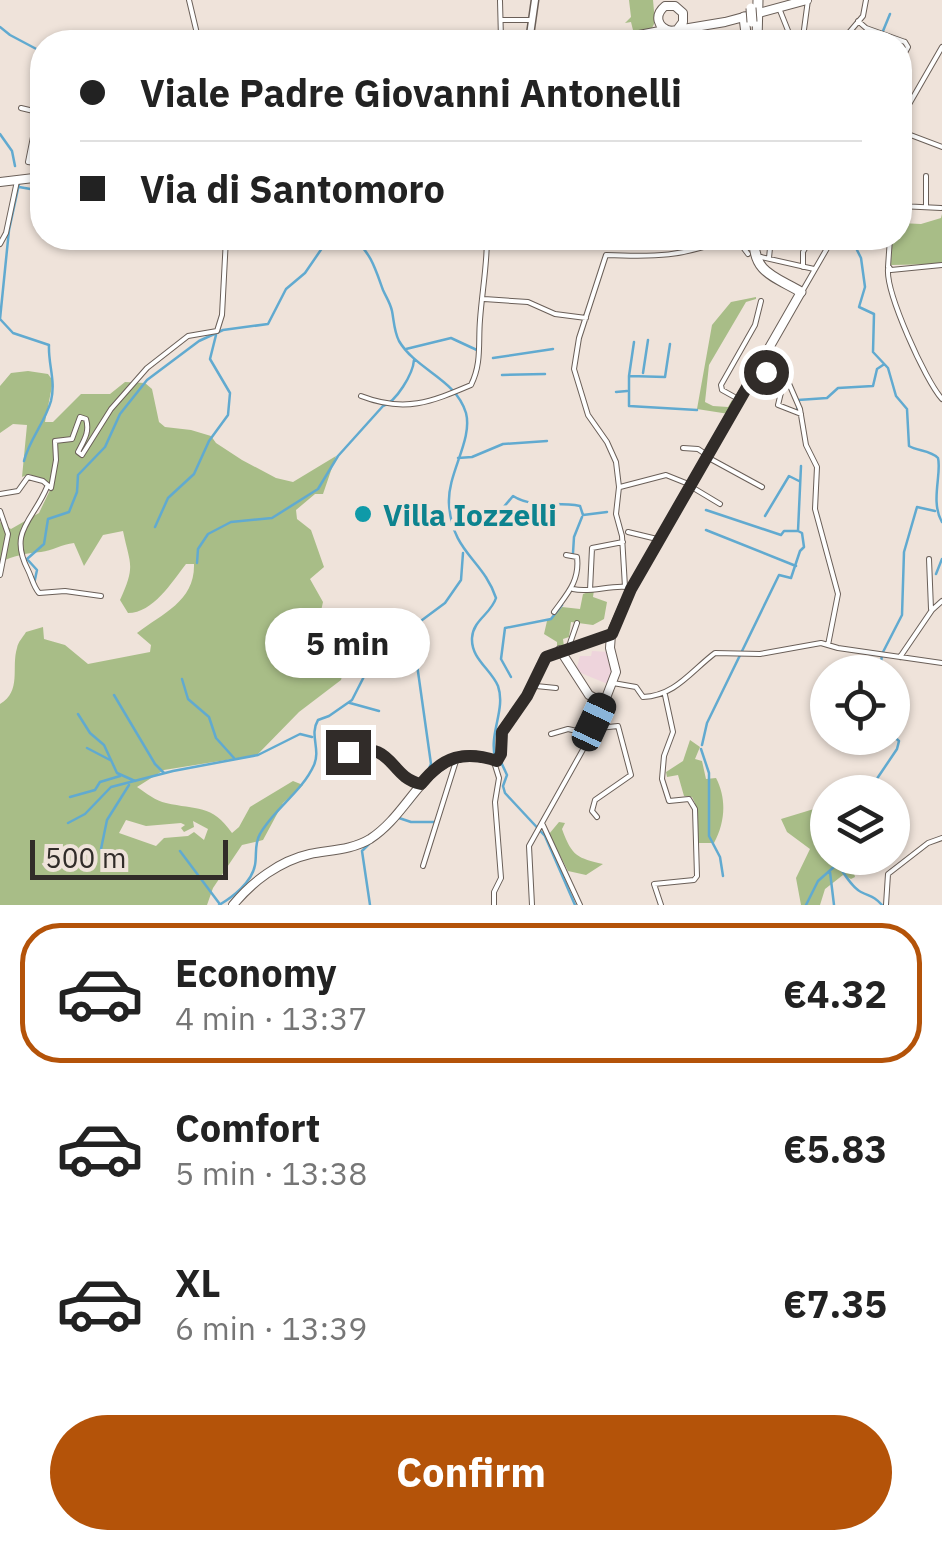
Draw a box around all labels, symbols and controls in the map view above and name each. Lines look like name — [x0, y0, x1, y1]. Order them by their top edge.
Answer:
text: Viale Padre Giovanni Antonelli — [140, 68, 682, 117]
text: Via di Santomoro — [140, 164, 445, 213]
route start — [744, 350, 789, 395]
place label: Villa Iozzelli — [383, 495, 557, 534]
marker: Villa Iozzelli — [352, 503, 374, 525]
callout: 5 min — [266, 607, 430, 677]
text: 5 min — [306, 622, 389, 664]
map controls — [810, 655, 910, 875]
button: locate — [810, 655, 910, 755]
car — [568, 688, 620, 756]
route end — [326, 730, 371, 775]
button: layers — [810, 775, 910, 875]
scale bar — [30, 835, 228, 880]
text: 500 m — [45, 839, 126, 876]
icon: car — [55, 948, 145, 1038]
text: Economy — [175, 948, 337, 997]
text: €4.32 — [783, 969, 887, 1018]
text: 4 min · 13:37 — [175, 997, 368, 1039]
icon: car — [55, 1103, 145, 1193]
text: Comfort — [175, 1103, 320, 1152]
text: €5.83 — [783, 1124, 887, 1173]
text: 5 min · 13:38 — [175, 1152, 368, 1194]
icon: car — [55, 1258, 145, 1348]
text: XL — [175, 1258, 221, 1307]
text: €7.35 — [783, 1279, 887, 1328]
text: 6 min · 13:39 — [175, 1307, 368, 1349]
button: Confirm — [50, 1415, 892, 1530]

